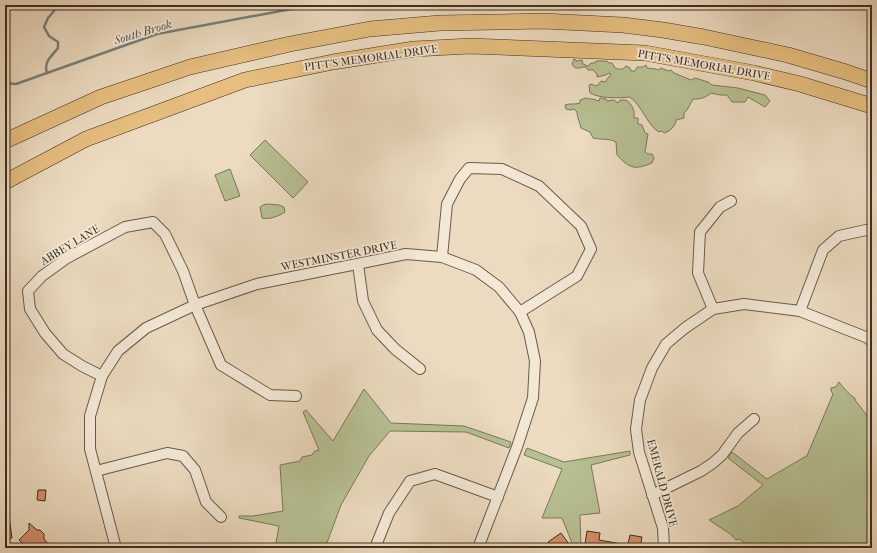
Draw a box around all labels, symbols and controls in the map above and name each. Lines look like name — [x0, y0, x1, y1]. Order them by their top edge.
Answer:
water label: South Brook — [111, 17, 174, 48]
street label: PITT'S MEMORIAL DRIVE — [303, 42, 439, 74]
street label: PITT'S MEMORIAL DRIVE — [637, 47, 772, 83]
street label: ABBEY LANE — [37, 222, 102, 268]
street label: WESTMINSTER DRIVE — [279, 238, 398, 274]
street label: EMERALD DRIVE — [644, 438, 680, 529]

